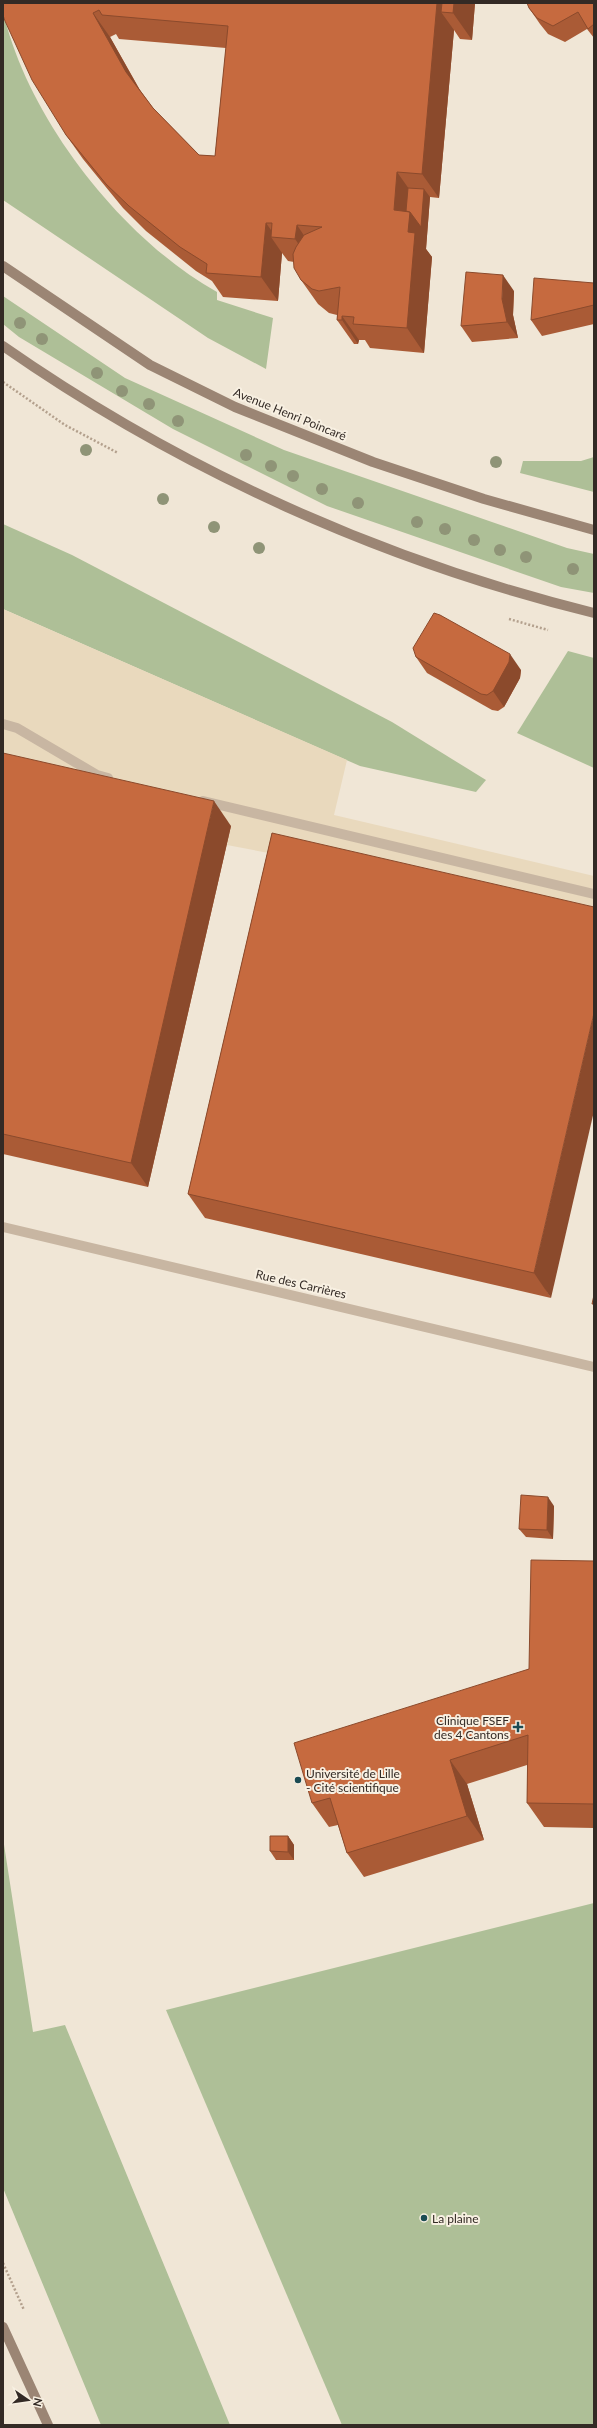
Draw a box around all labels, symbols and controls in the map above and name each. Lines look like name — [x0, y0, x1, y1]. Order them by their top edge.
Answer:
street label: Avenue Henri Poincaré — [231, 384, 349, 444]
street label: Rue des Carrières — [254, 1266, 348, 1302]
place label: Clinique FSEF des 4 Cantons — [434, 1713, 509, 1742]
marker: Clinique FSEF des 4 Cantons — [512, 1721, 524, 1733]
place label: Université de Lille ‐ Cité scientifique — [306, 1766, 400, 1795]
marker: Université de Lille ‐ Cité scientifique — [293, 1775, 303, 1785]
place label: La plaine — [432, 2211, 479, 2226]
marker: La plaine — [419, 2213, 429, 2223]
north arrow — [8, 2380, 48, 2420]
text: N — [31, 2397, 46, 2408]

